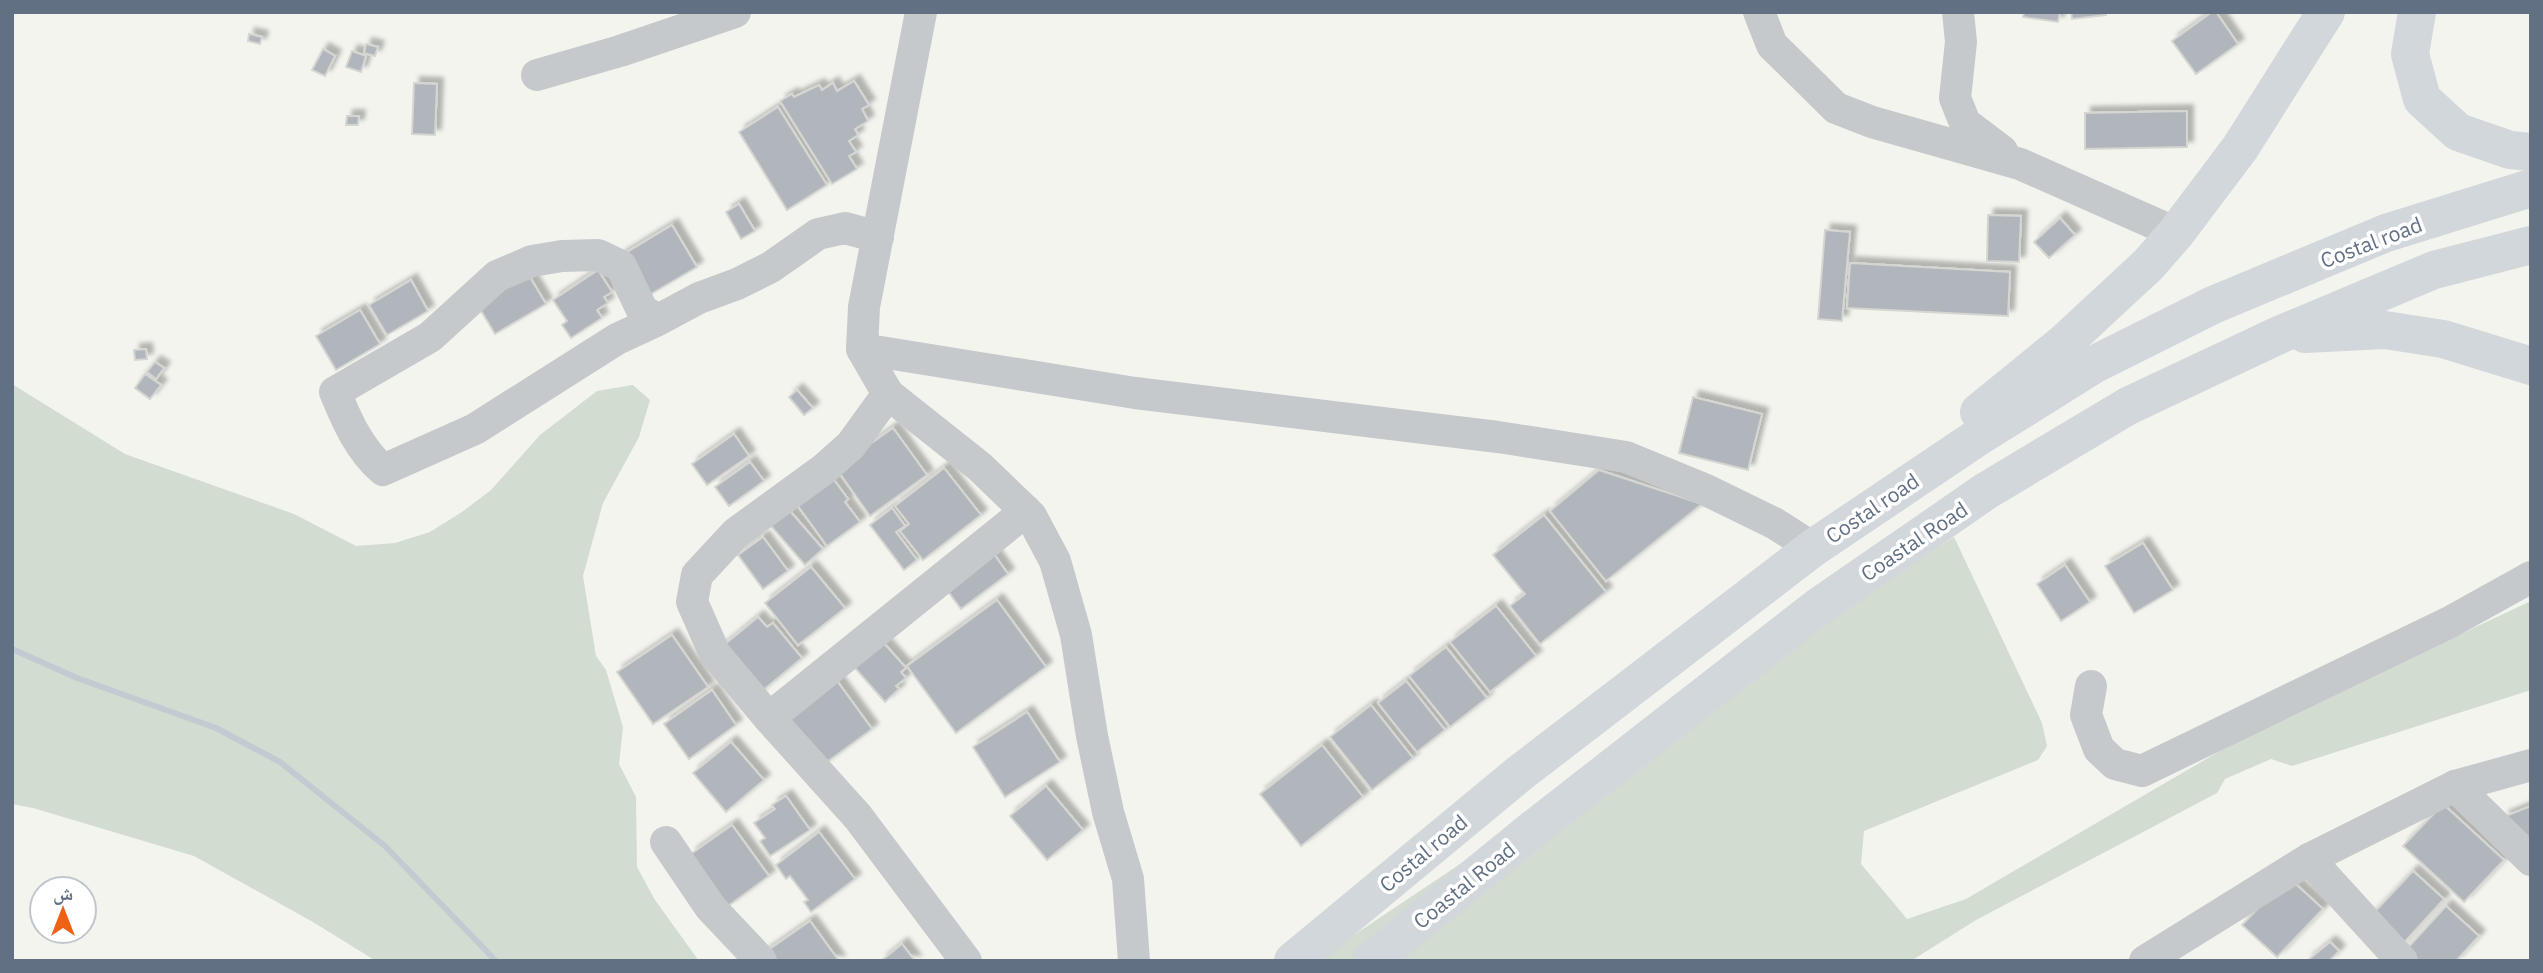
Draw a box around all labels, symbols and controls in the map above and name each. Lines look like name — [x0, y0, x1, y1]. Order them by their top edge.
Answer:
street label: Costal road — [2316, 210, 2426, 274]
street label: Costal road — [1820, 467, 1924, 549]
street label: Coastal Road — [1855, 495, 1973, 587]
street label: Costal road — [1373, 808, 1473, 898]
street label: Coastal Road — [1407, 835, 1521, 935]
north arrow — [28, 875, 98, 945]
text: ش — [53, 881, 73, 905]

